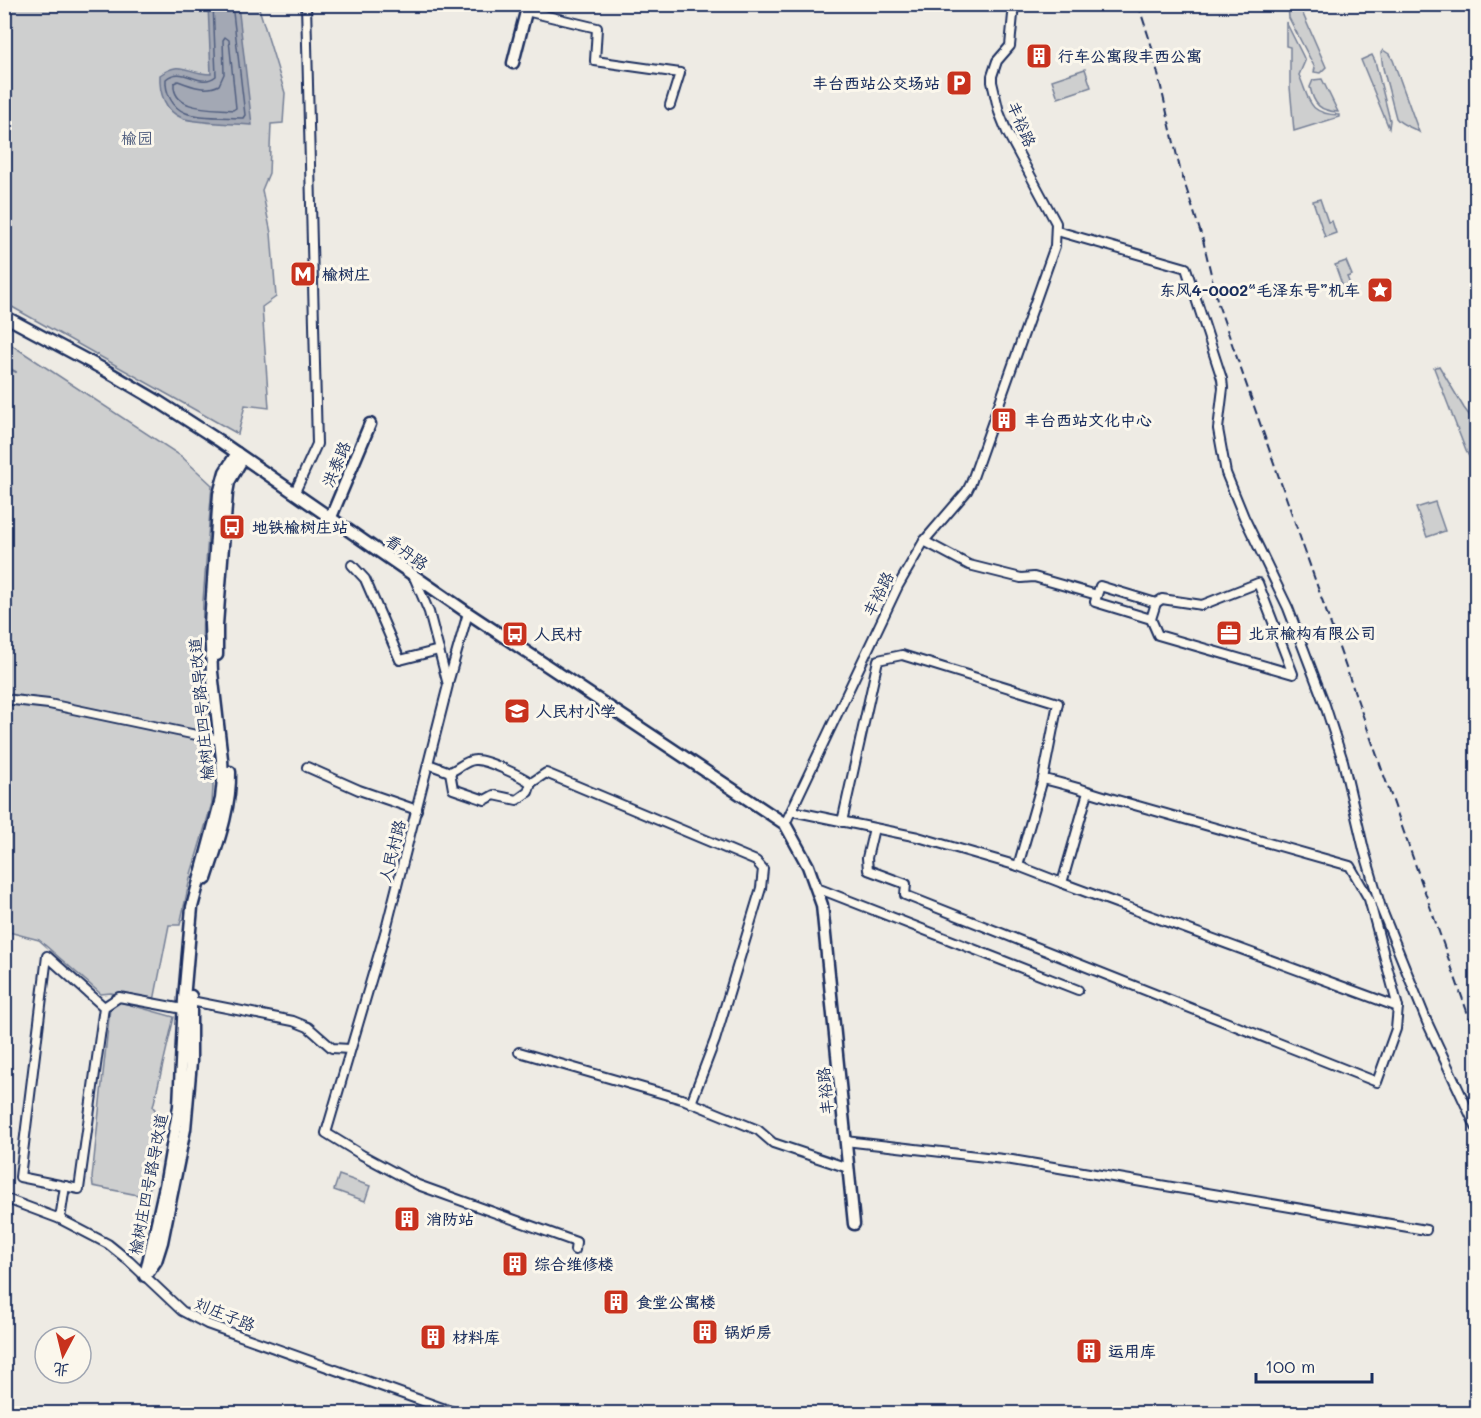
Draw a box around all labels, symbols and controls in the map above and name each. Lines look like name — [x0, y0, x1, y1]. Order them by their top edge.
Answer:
building icon: 行车公寓段丰西公寓 — [1024, 41, 1054, 71]
place label: 行车公寓段丰西公寓 — [1058, 45, 1202, 66]
parking icon: 丰台西站公交场站 — [944, 68, 974, 98]
place label: 丰台西站公交场站 — [812, 72, 940, 93]
street label: 丰裕路 — [1003, 98, 1042, 150]
park label: 榆园 — [121, 127, 153, 148]
metro station icon: 榆树庄 — [288, 259, 318, 289]
place label: 榆树庄 — [322, 263, 370, 284]
place icon: 东风4-0002“毛泽东号”机车 — [1365, 275, 1395, 305]
place label: 东风4-0002“毛泽东号”机车 — [1160, 279, 1360, 300]
building icon: 丰台西站文化中心 — [989, 405, 1019, 435]
place label: 丰台西站文化中心 — [1024, 409, 1152, 430]
street label: 洪泰路 — [316, 438, 355, 490]
bus stop icon: 地铁榆树庄站 — [217, 512, 247, 542]
place label: 地铁榆树庄站 — [252, 516, 348, 537]
street label: 看丹路 — [382, 529, 433, 574]
street label: 丰裕路 — [857, 568, 898, 620]
office icon: 北京榆构有限公司 — [1214, 618, 1244, 648]
bus stop icon: 人民村 — [500, 619, 530, 649]
place label: 北京榆构有限公司 — [1248, 622, 1376, 643]
place label: 人民村 — [534, 623, 582, 644]
street label: 榆树庄四号路导改道 — [184, 636, 217, 782]
school or university icon: 人民村小学 — [502, 696, 532, 726]
place label: 人民村小学 — [536, 700, 616, 721]
street label: 人民村路 — [374, 817, 409, 884]
street label: 丰裕路 — [812, 1066, 837, 1116]
street label: 榆树庄四号路导改道 — [123, 1111, 172, 1257]
building icon: 消防站 — [392, 1204, 422, 1234]
place label: 消防站 — [426, 1208, 474, 1229]
building icon: 综合维修楼 — [500, 1249, 530, 1279]
place label: 综合维修楼 — [534, 1253, 614, 1274]
building icon: 食堂公寓楼 — [601, 1287, 631, 1317]
place label: 食堂公寓楼 — [636, 1291, 716, 1312]
street label: 刘庄子路 — [192, 1292, 259, 1335]
building icon: 锅炉房 — [690, 1317, 720, 1347]
place label: 锅炉房 — [724, 1321, 772, 1342]
building icon: 材料库 — [418, 1322, 448, 1352]
north arrow — [33, 1325, 93, 1385]
place label: 材料库 — [452, 1326, 500, 1347]
building icon: 运用库 — [1074, 1336, 1104, 1366]
place label: 运用库 — [1108, 1340, 1156, 1361]
scale bar — [1256, 1346, 1372, 1384]
text: 100 m — [1265, 1354, 1315, 1378]
text: 北 — [52, 1359, 70, 1382]

